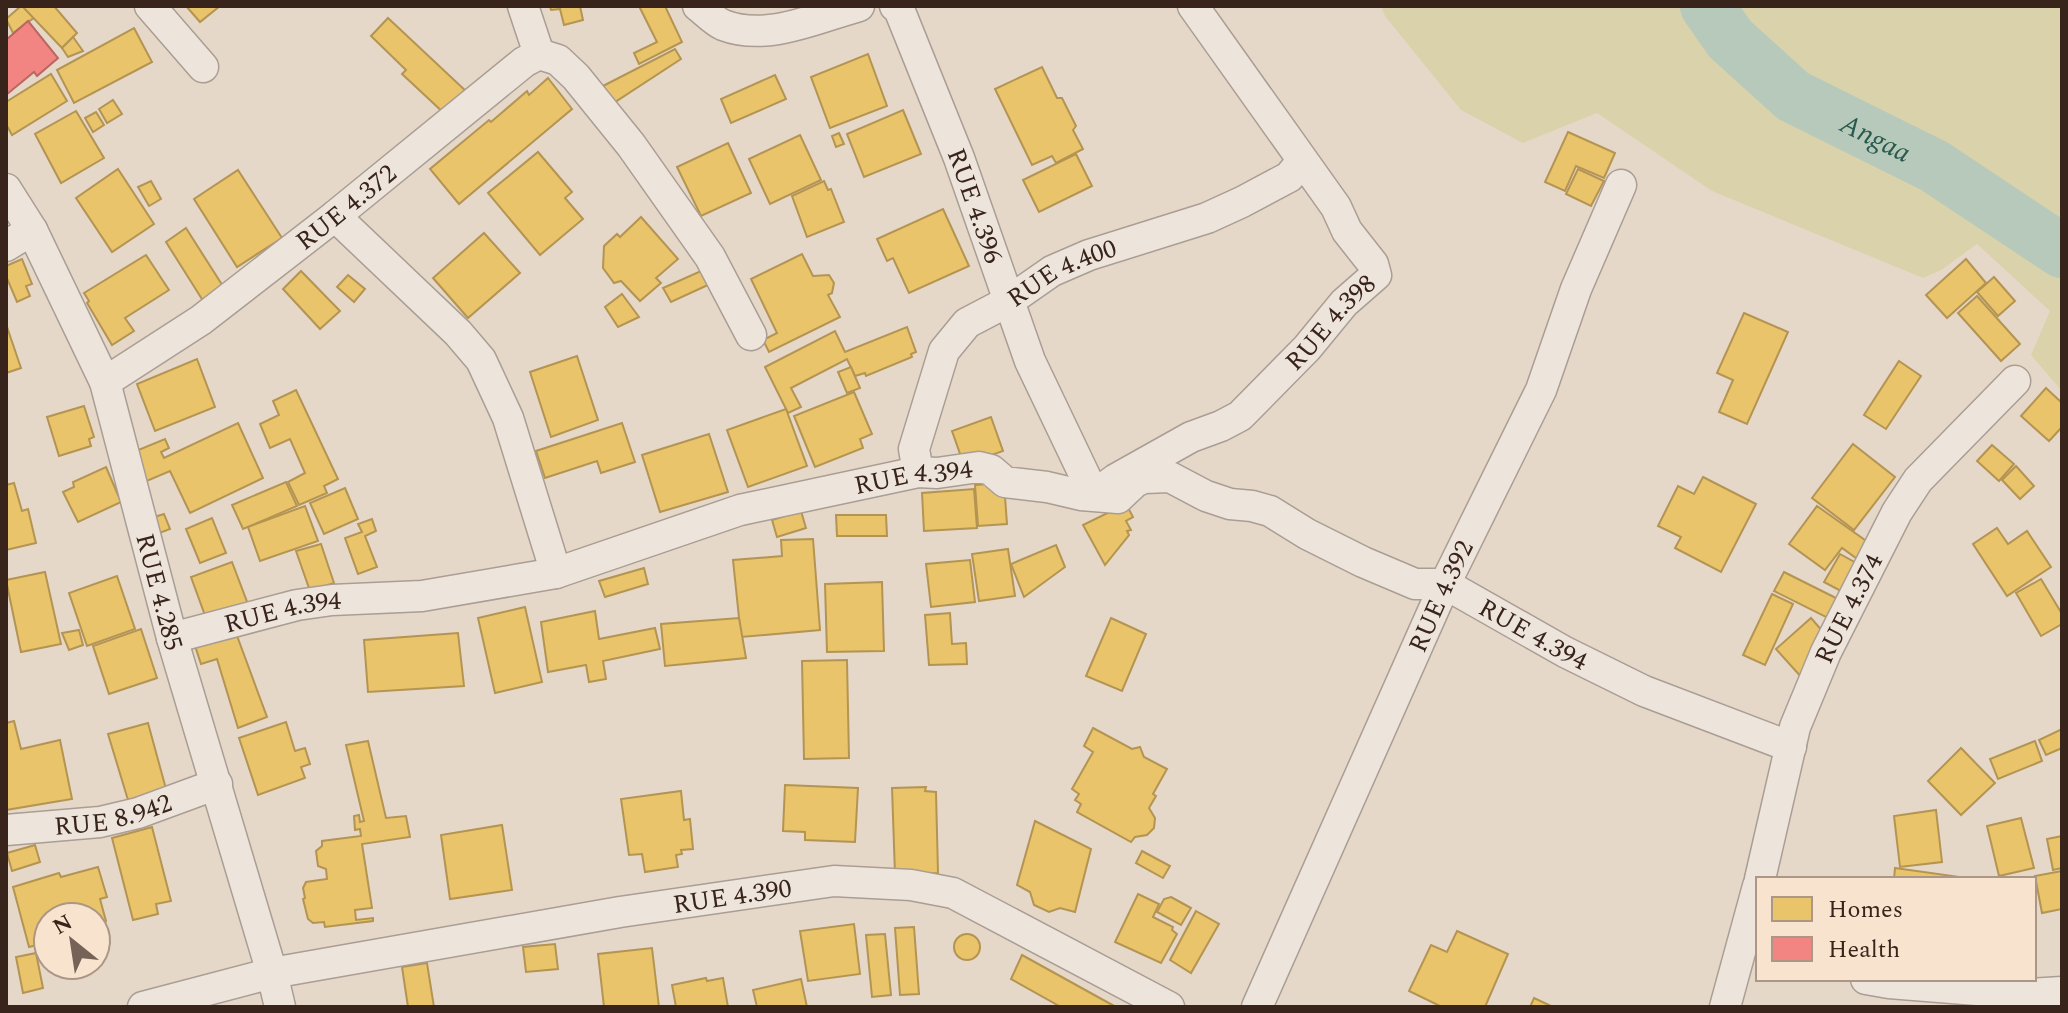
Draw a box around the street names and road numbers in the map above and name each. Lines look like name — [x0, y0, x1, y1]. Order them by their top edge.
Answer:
street label: RUE 4.396 — [936, 142, 1013, 269]
street label: RUE 4.372 — [287, 155, 406, 261]
street label: RUE 4.400 — [999, 229, 1122, 318]
street label: RUE 4.398 — [1276, 265, 1385, 381]
street label: RUE 4.394 — [850, 449, 975, 506]
street label: RUE 4.285 — [124, 529, 194, 656]
street label: RUE 4.392 — [1398, 533, 1485, 659]
street label: RUE 4.374 — [1804, 546, 1894, 670]
street label: RUE 4.394 — [219, 581, 342, 644]
street label: RUE 4.394 — [1471, 588, 1595, 681]
street label: RUE 8.942 — [52, 783, 178, 847]
street label: RUE 4.390 — [670, 868, 794, 925]

